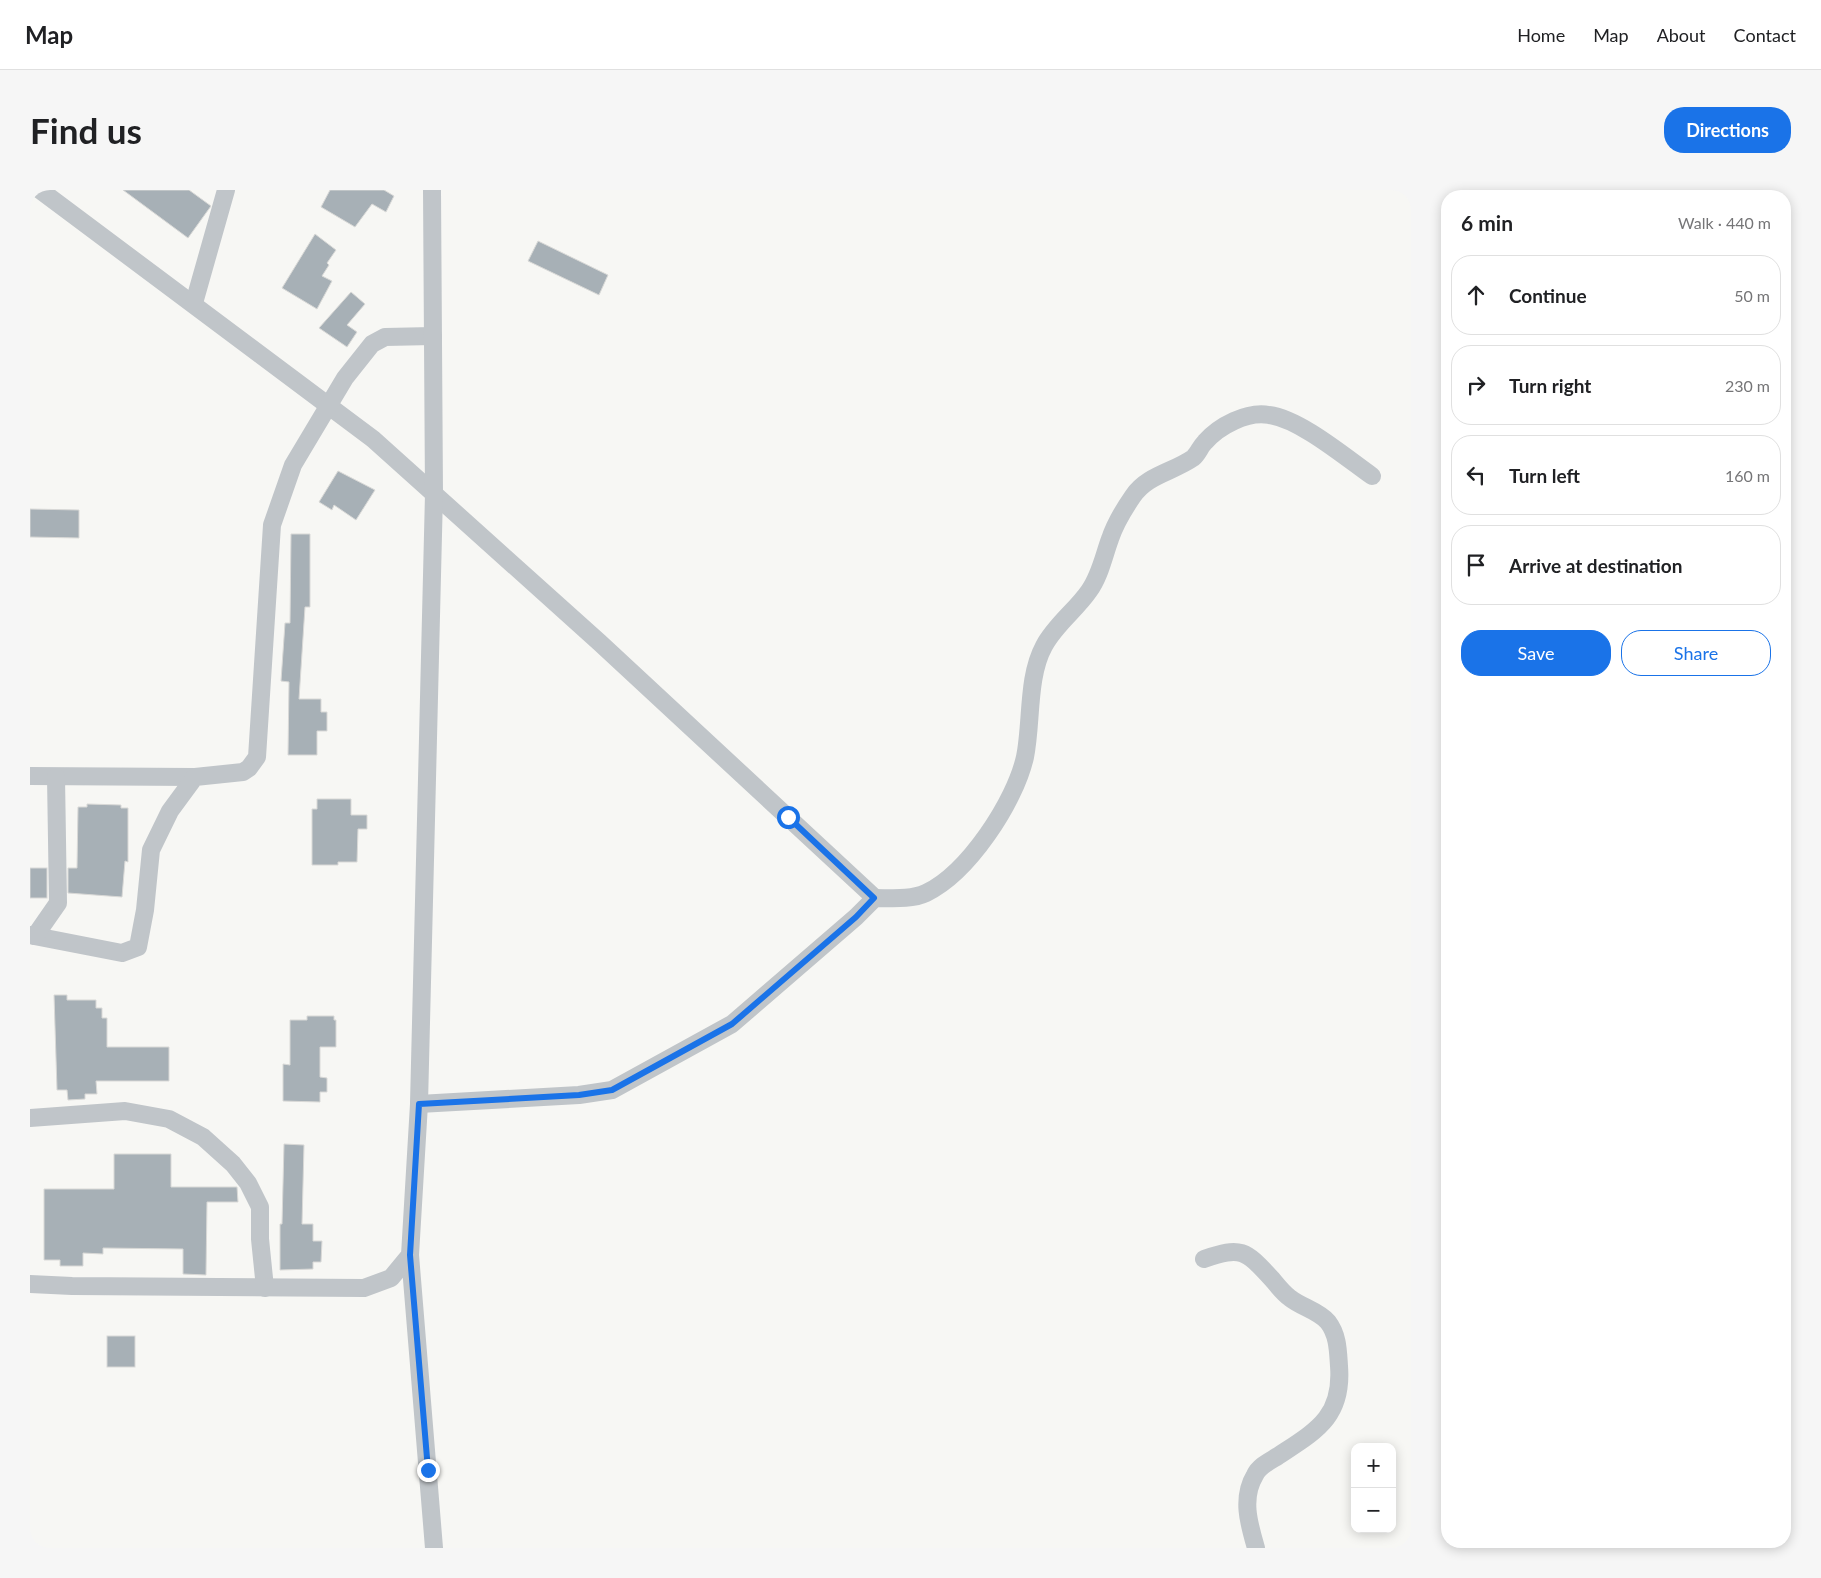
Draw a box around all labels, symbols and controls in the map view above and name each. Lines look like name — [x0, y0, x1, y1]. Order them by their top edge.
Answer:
text: Map — [25, 20, 73, 49]
text: Home — [1517, 24, 1565, 46]
text: Map — [1593, 24, 1629, 46]
text: About — [1657, 24, 1706, 46]
text: Contact — [1734, 24, 1796, 46]
button: Directions — [1664, 107, 1791, 153]
text: Find us — [30, 109, 142, 151]
text: 6 min — [1461, 210, 1513, 235]
text: Walk · 440 m — [1678, 213, 1771, 232]
icon: ahead — [1462, 281, 1490, 309]
text: Continue — [1509, 284, 1587, 307]
text: 50 m — [1734, 286, 1770, 305]
icon: right — [1462, 371, 1490, 399]
text: Turn right — [1509, 374, 1591, 397]
text: 230 m — [1725, 376, 1770, 395]
icon: left — [1462, 461, 1490, 489]
text: Turn left — [1509, 464, 1580, 487]
text: 160 m — [1725, 466, 1770, 485]
icon: arrive — [1462, 551, 1490, 579]
text: Arrive at destination — [1509, 554, 1682, 577]
button: Save — [1461, 630, 1611, 676]
button: Share — [1621, 630, 1771, 676]
route start — [777, 806, 800, 829]
map controls — [1351, 1443, 1396, 1533]
button: + — [1351, 1443, 1396, 1488]
route end — [417, 1459, 440, 1482]
button: − — [1351, 1488, 1396, 1533]

